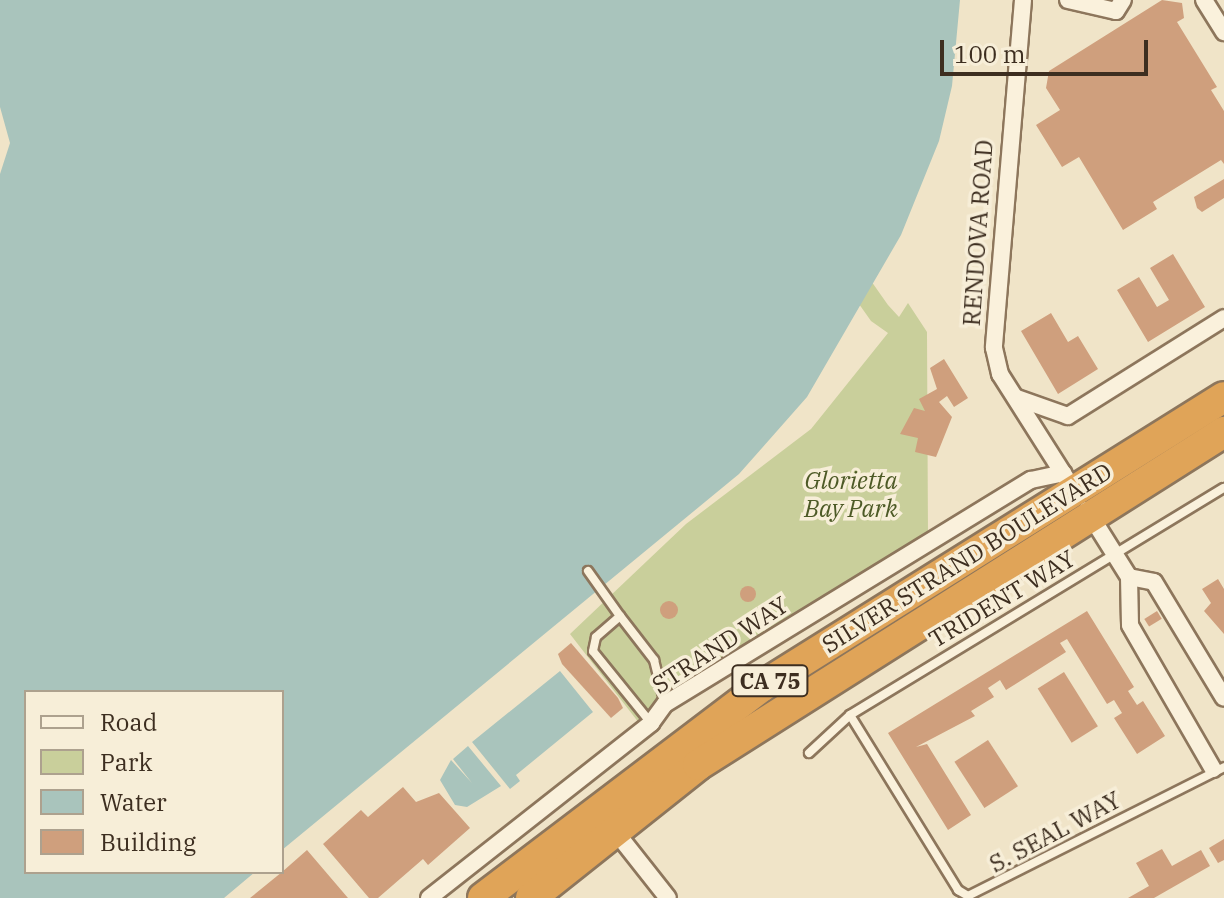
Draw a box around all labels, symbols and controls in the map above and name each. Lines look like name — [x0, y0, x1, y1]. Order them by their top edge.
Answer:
scale bar — [944, 24, 1152, 74]
text: 100 m — [954, 38, 1026, 70]
street label: RENDOVA ROAD — [957, 139, 999, 327]
street label: SILVER STRAND BOULEVARD — [817, 457, 1117, 659]
park label: Glorietta Bay Park — [804, 467, 898, 523]
street label: TRIDENT WAY — [924, 544, 1080, 654]
street label: STRAND WAY — [647, 590, 793, 700]
road number: CA 75 — [730, 663, 810, 699]
legend — [24, 690, 284, 874]
text: Road — [100, 706, 157, 738]
text: Park — [100, 746, 152, 778]
street label: S. SEAL WAY — [984, 785, 1126, 879]
text: Water — [100, 786, 167, 818]
text: Building — [100, 826, 196, 858]

